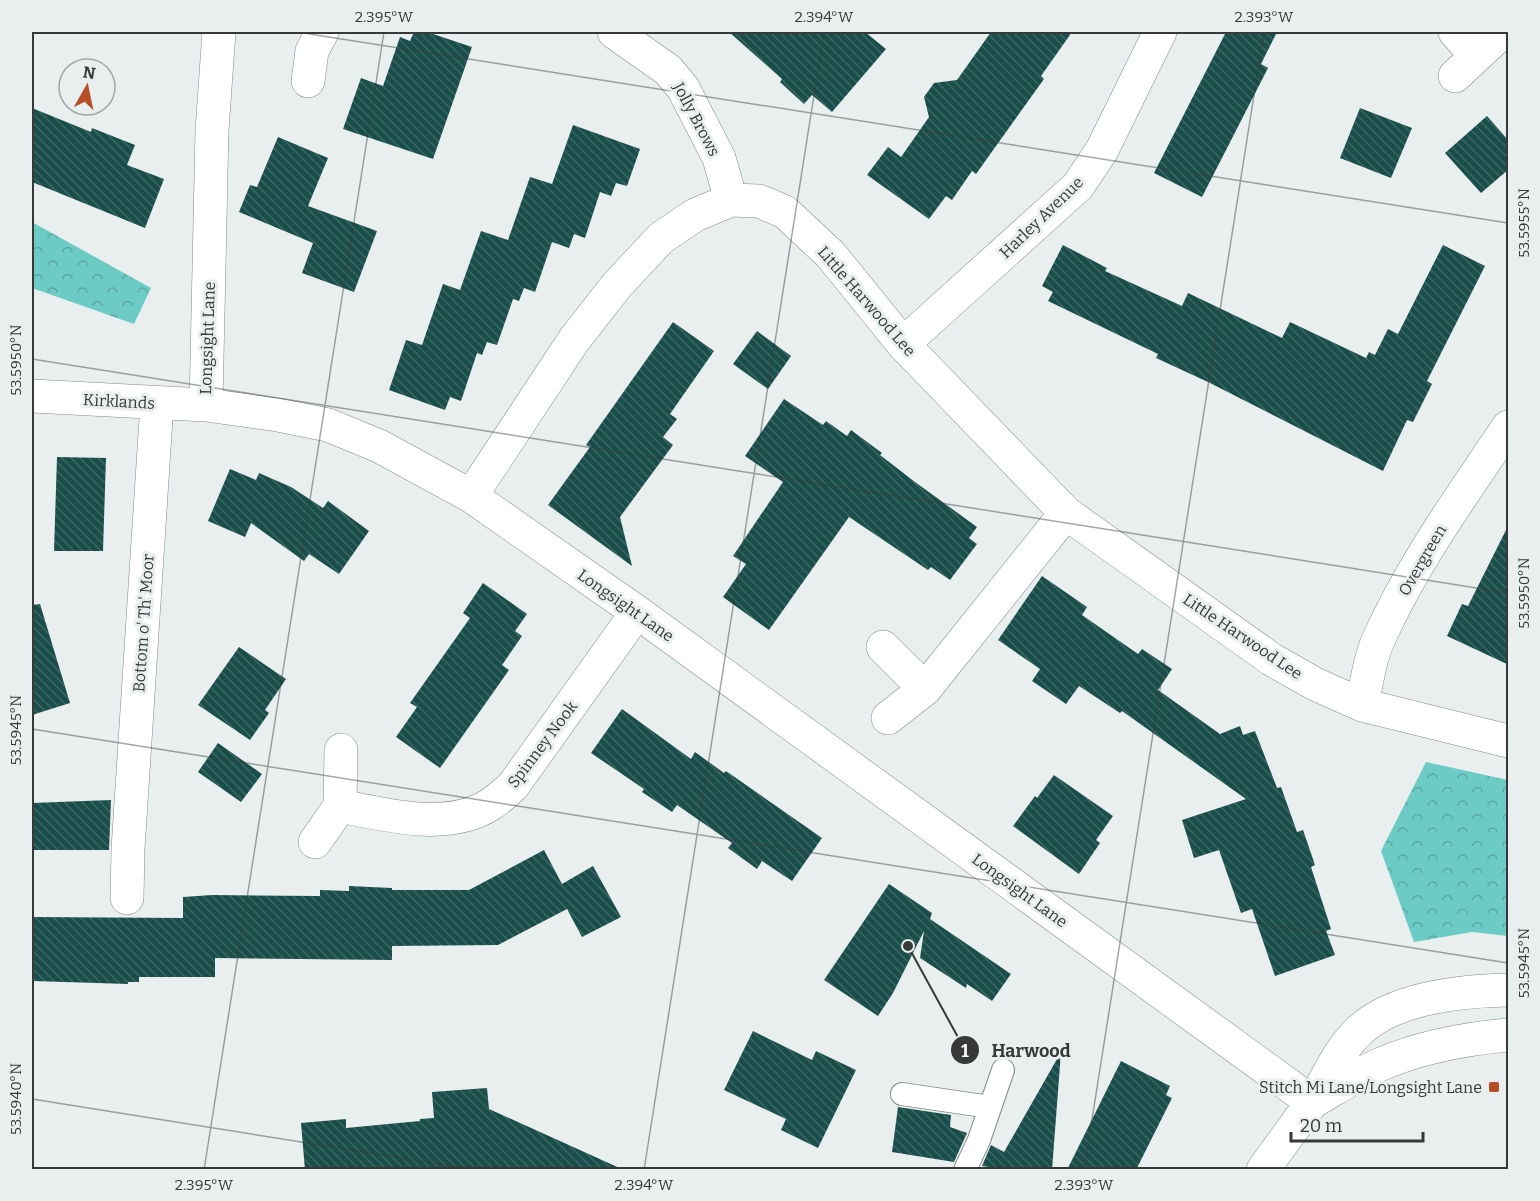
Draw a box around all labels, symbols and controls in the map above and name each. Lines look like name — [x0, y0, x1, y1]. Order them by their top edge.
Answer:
text: 2.395°W — [355, 8, 414, 26]
text: 2.394°W — [795, 8, 854, 26]
text: 2.393°W — [1235, 8, 1294, 26]
north arrow — [57, 57, 117, 117]
text: N — [82, 62, 97, 83]
street label: Jolly Brows — [669, 78, 724, 159]
street label: Harley Avenue — [996, 173, 1087, 262]
text: 53.5955°N — [1515, 188, 1533, 258]
street label: Little Harwood Lee — [814, 242, 920, 360]
street label: Longsight Lane — [196, 281, 219, 395]
text: 53.5950°N — [7, 324, 25, 396]
street label: Kirklands — [83, 390, 155, 413]
street label: Overgreen — [1395, 522, 1450, 599]
street label: Bottom o' Th' Moor — [129, 553, 158, 693]
text: 53.5950°N — [1515, 557, 1533, 629]
street label: Longsight Lane — [574, 565, 677, 646]
street label: Little Harwood Lee — [1180, 590, 1306, 683]
text: 53.5945°N — [7, 695, 25, 765]
street label: Spinney Nook — [504, 697, 581, 791]
street label: Longsight Lane — [968, 849, 1071, 931]
text: 53.5945°N — [1515, 928, 1533, 998]
callout: Harwood — [950, 1032, 1083, 1068]
text: 1 — [961, 1040, 969, 1062]
text: Harwood — [991, 1040, 1071, 1062]
text: 53.5940°N — [7, 1063, 25, 1135]
place label: Stitch Mi Lane/Longsight Lane — [1259, 1078, 1482, 1097]
marker: Stitch Mi Lane/Longsight Lane — [1487, 1080, 1501, 1094]
scale bar — [1291, 1105, 1423, 1143]
text: 20 m — [1300, 1115, 1342, 1137]
text: 2.395°W — [175, 1176, 234, 1194]
text: 2.394°W — [615, 1176, 674, 1194]
text: 2.393°W — [1055, 1176, 1114, 1194]

